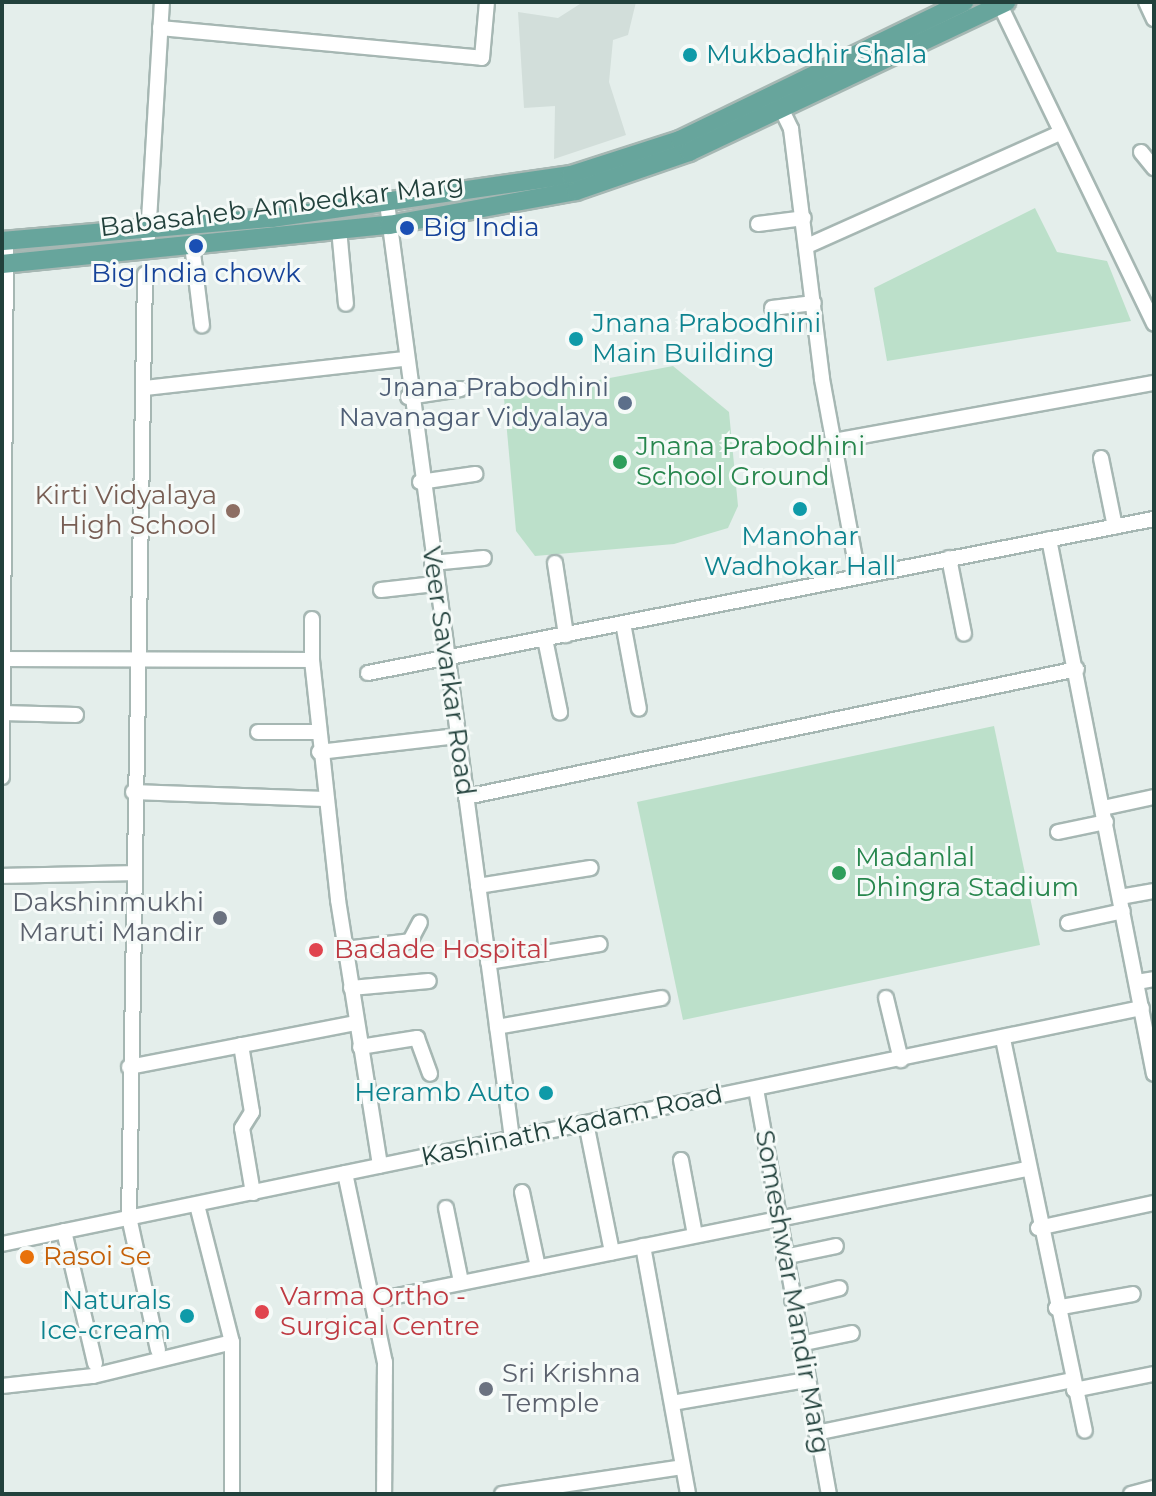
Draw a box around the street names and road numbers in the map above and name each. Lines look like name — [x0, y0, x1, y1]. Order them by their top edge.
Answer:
street label: Babasaheb Ambedkar Marg — [98, 168, 466, 244]
street label: Veer Savarkar Road — [415, 544, 481, 798]
street label: Kashinath Kadam Road — [418, 1079, 726, 1173]
street label: Someshwar Mandir Marg — [748, 1128, 836, 1456]

